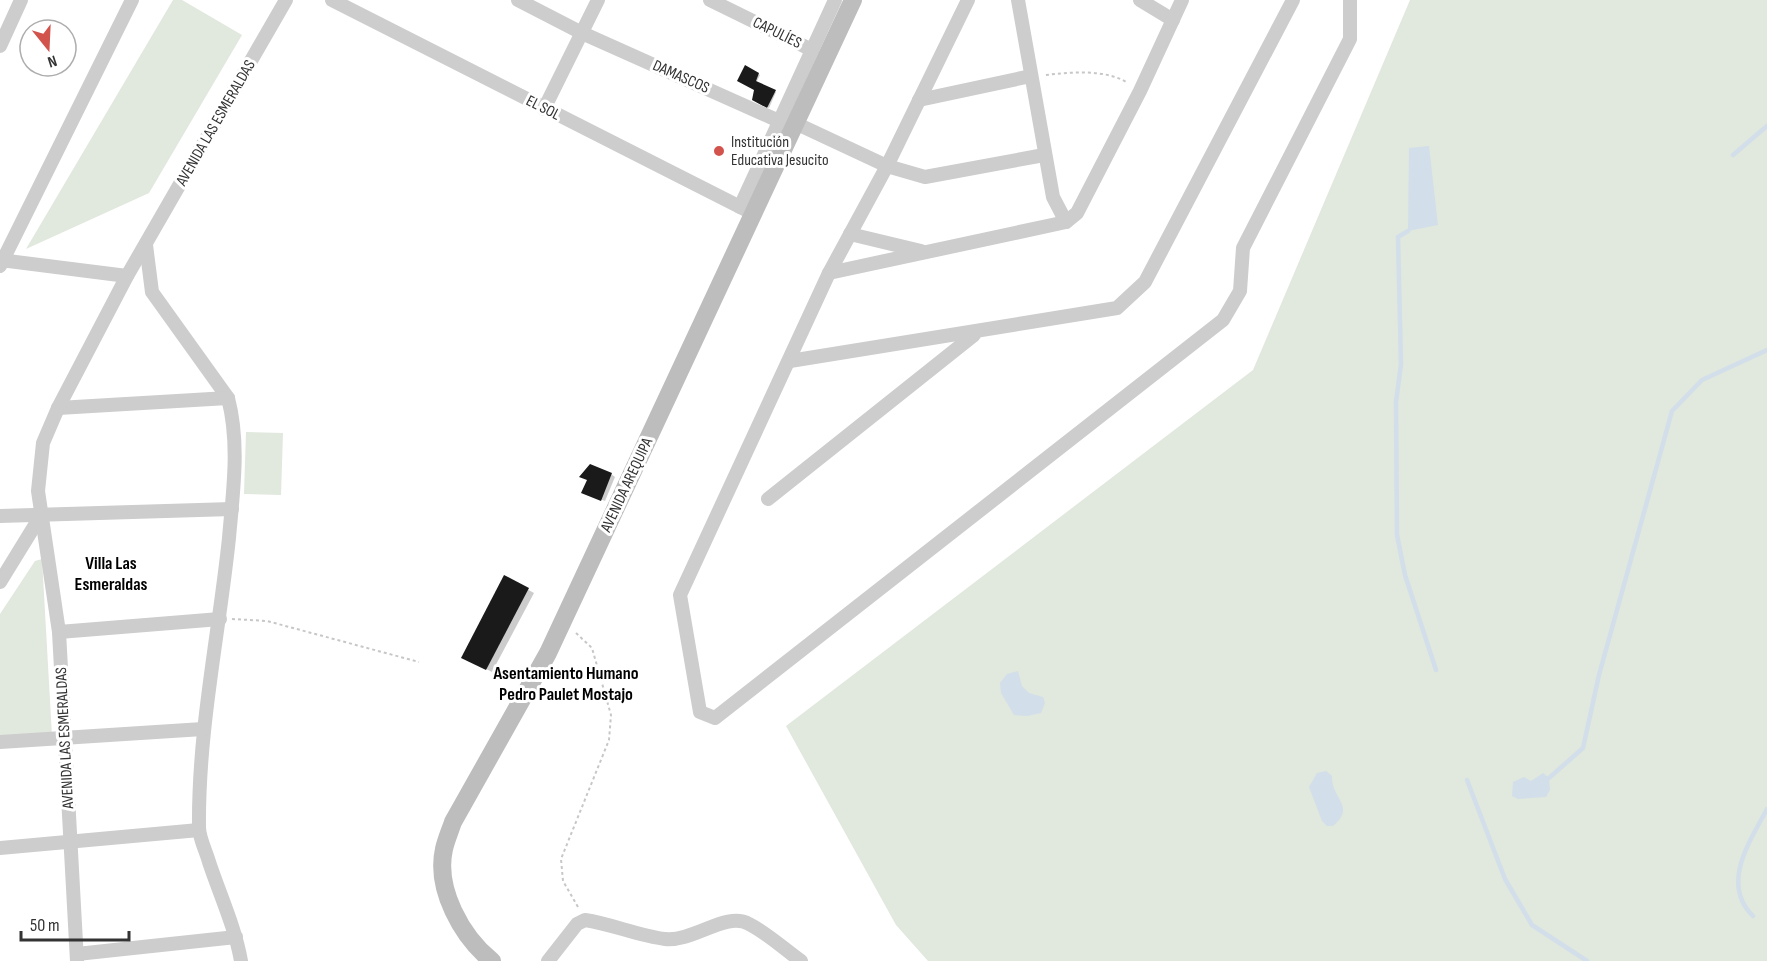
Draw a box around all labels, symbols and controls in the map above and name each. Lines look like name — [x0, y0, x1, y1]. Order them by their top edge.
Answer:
street label: CAPULÍES — [750, 13, 805, 53]
north arrow — [18, 18, 78, 78]
text: N — [45, 50, 59, 71]
street label: DAMASCOS — [650, 56, 712, 98]
street label: AVENIDA LAS ESMERALDAS — [172, 57, 260, 190]
street label: EL SOL — [523, 91, 563, 125]
place label: Institución Educativa Jesucito — [731, 133, 829, 170]
marker: Institución Educativa Jesucito — [712, 144, 726, 158]
street label: AVENIDA AREQUIPA — [597, 435, 657, 536]
district label: Villa Las Esmeraldas — [75, 553, 147, 595]
district label: Asentamiento Humano Pedro Paulet Mostajo — [492, 663, 639, 705]
street label: AVENIDA LAS ESMERALDAS — [52, 667, 78, 810]
scale bar — [21, 904, 129, 942]
text: 50 m — [30, 915, 60, 936]

